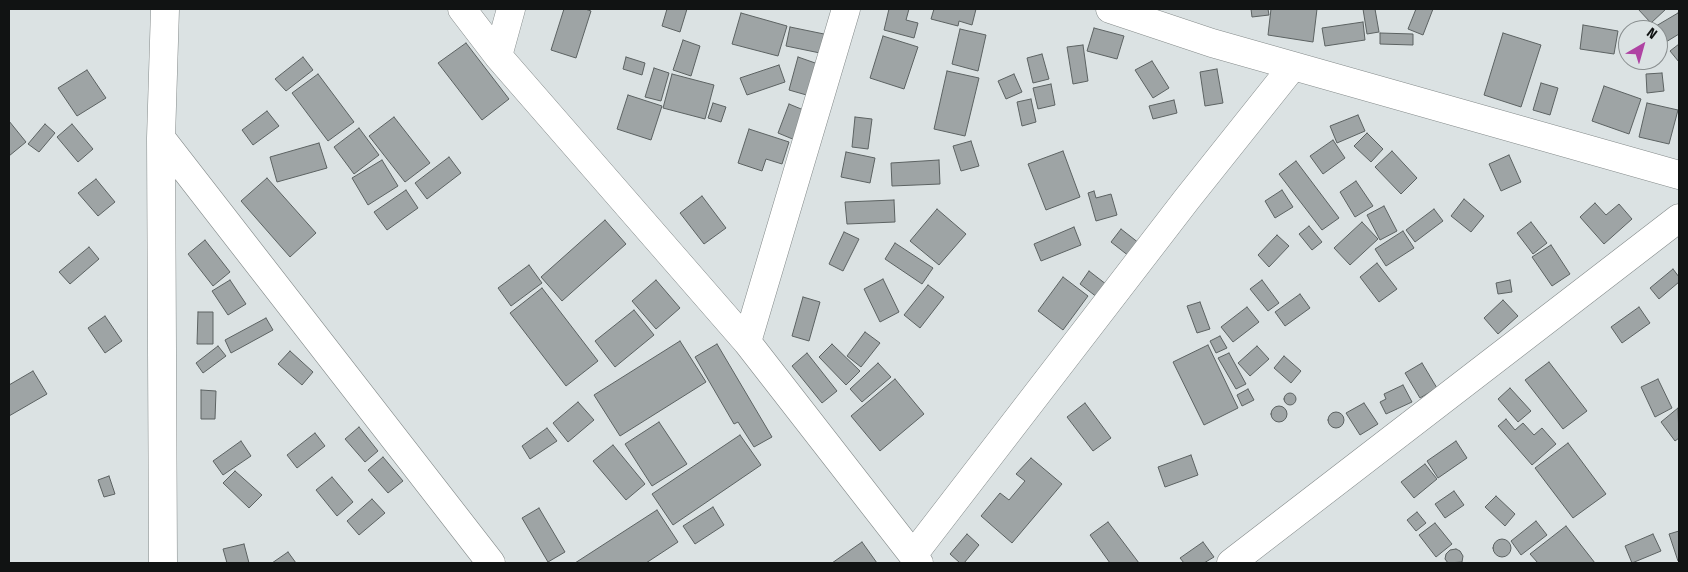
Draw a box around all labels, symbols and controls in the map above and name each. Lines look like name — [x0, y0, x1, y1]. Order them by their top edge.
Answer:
north arrow — [1618, 20, 1668, 70]
text: N — [1643, 24, 1660, 43]

